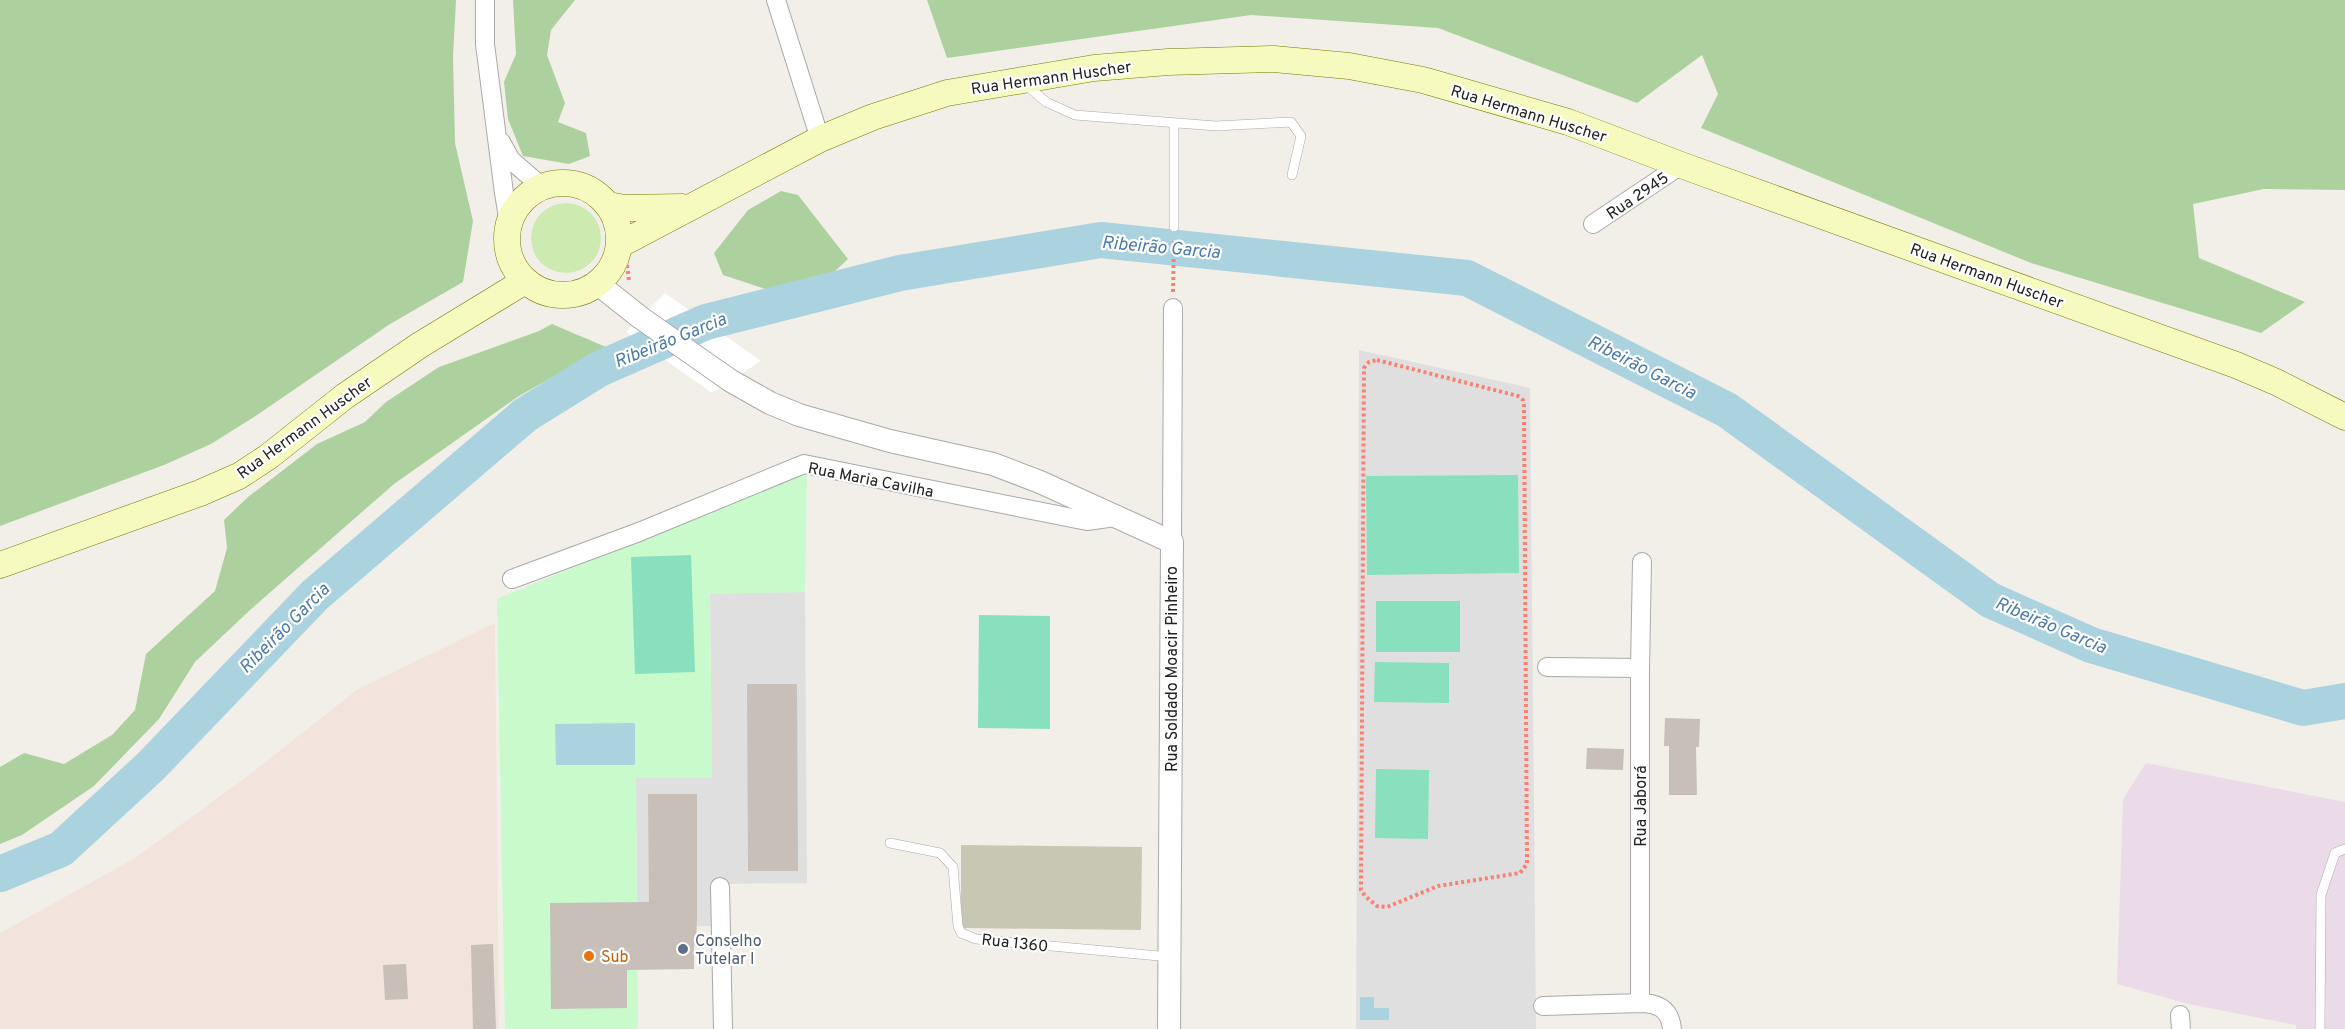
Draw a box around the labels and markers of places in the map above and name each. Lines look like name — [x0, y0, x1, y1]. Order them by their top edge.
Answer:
place label: Conselho Tutelar I — [695, 932, 762, 970]
marker: Conselho Tutelar I — [676, 942, 690, 956]
place label: Sub — [601, 948, 629, 968]
marker: Sub — [582, 949, 596, 963]

